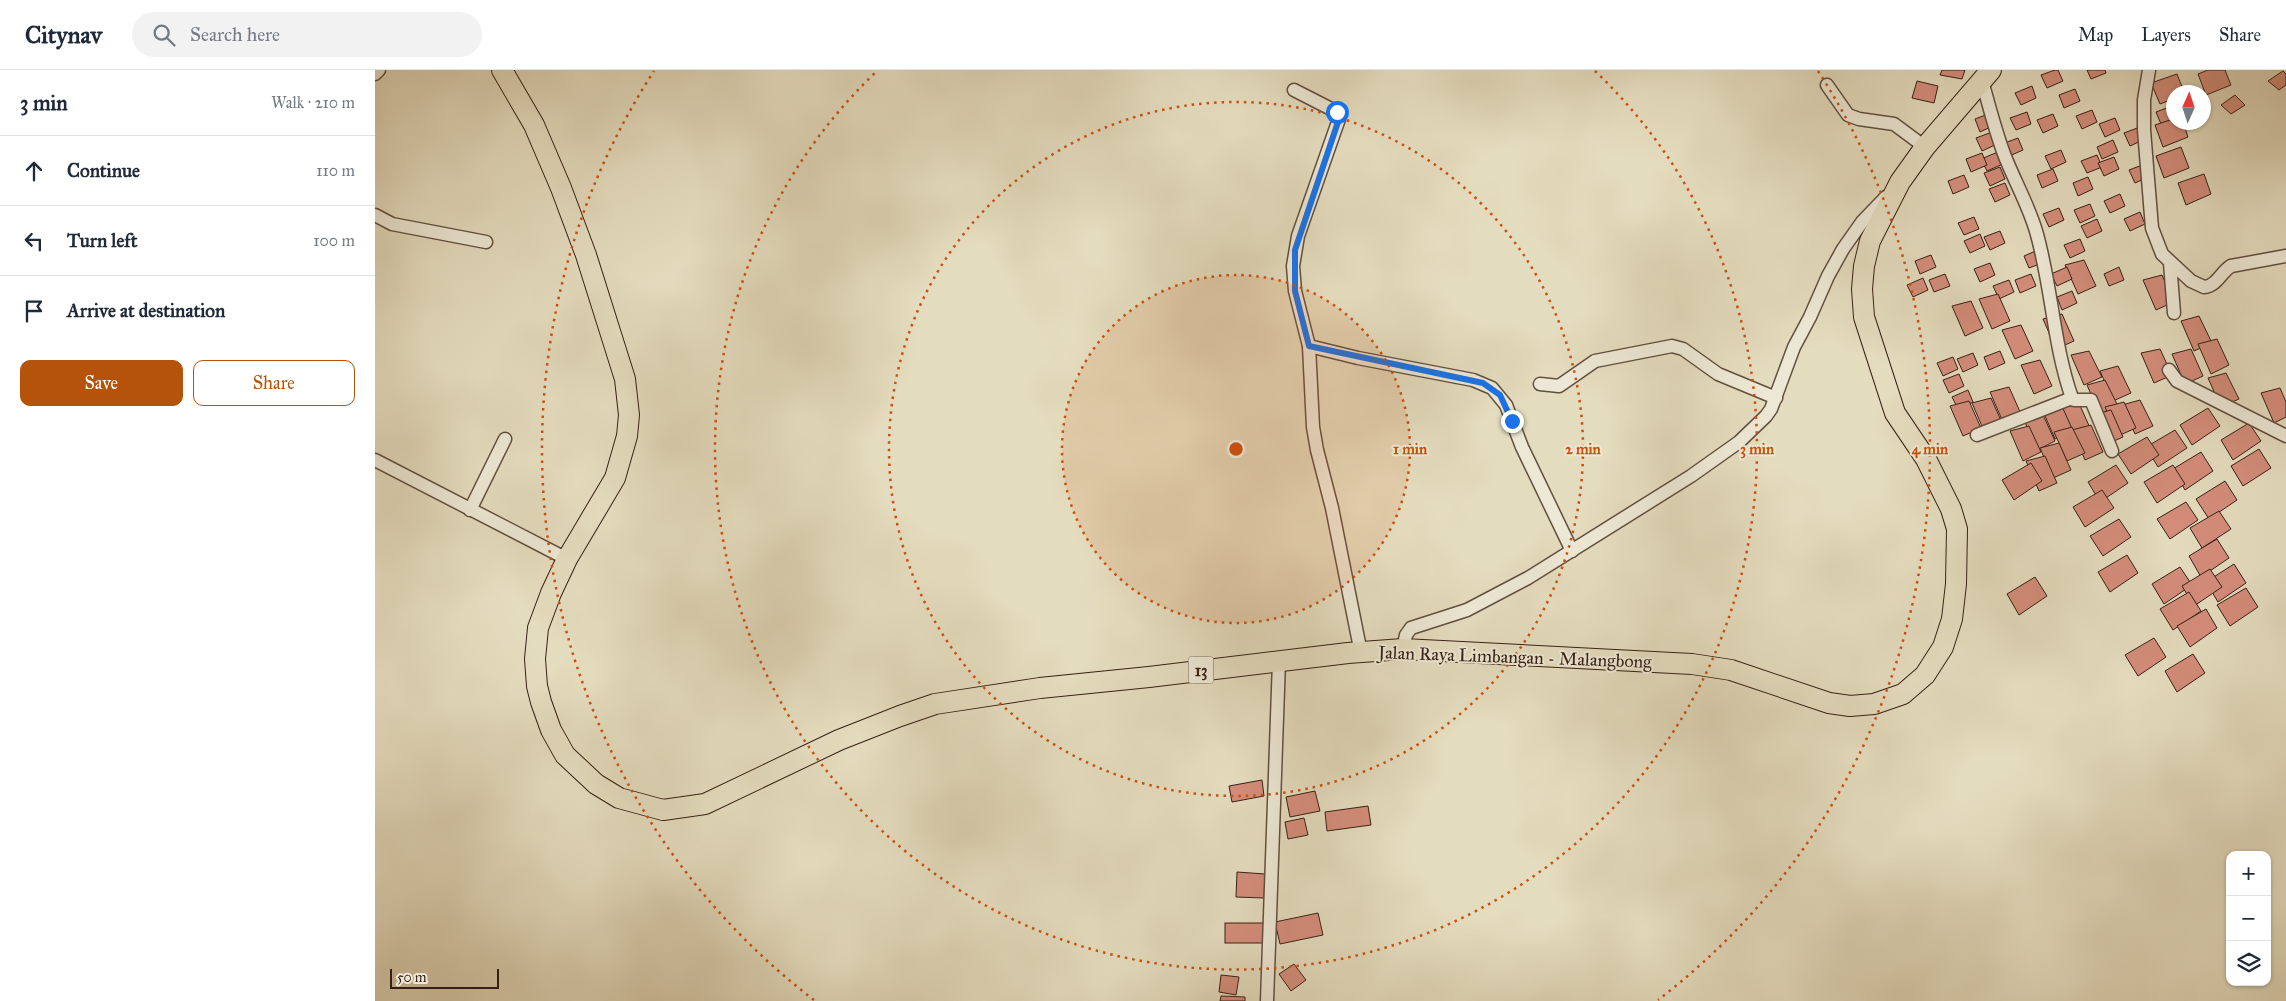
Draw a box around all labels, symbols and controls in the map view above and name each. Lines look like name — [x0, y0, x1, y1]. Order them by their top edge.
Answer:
search box — [132, 12, 482, 57]
text: Citynav — [25, 20, 102, 50]
icon: search — [150, 21, 178, 49]
text: Search here — [190, 23, 280, 46]
text: Map — [2078, 24, 2113, 46]
text: Layers — [2141, 24, 2191, 46]
text: Share — [2219, 24, 2261, 46]
north arrow — [2166, 85, 2211, 130]
text: 3 min — [20, 90, 68, 116]
text: Walk · 210 m — [271, 93, 355, 112]
route start — [1326, 101, 1349, 124]
icon: ahead — [20, 157, 48, 185]
text: Continue — [67, 159, 140, 182]
text: 110 m — [316, 161, 355, 180]
icon: left — [20, 227, 48, 255]
text: Turn left — [67, 229, 137, 252]
text: 100 m — [313, 231, 355, 250]
icon: arrive — [20, 297, 48, 325]
text: Arrive at destination — [67, 299, 225, 322]
button: Save — [20, 360, 183, 406]
button: Share — [193, 360, 355, 406]
route end — [1501, 410, 1524, 433]
centre of rings — [1227, 440, 1245, 458]
text: 1 min — [1393, 440, 1428, 458]
text: 2 min — [1565, 440, 1602, 458]
text: 3 min — [1740, 440, 1775, 459]
text: 4 min — [1912, 440, 1949, 459]
street label: Jalan Raya Limbangan - Malangbong — [1376, 641, 1653, 674]
road number: 13 — [1189, 656, 1213, 684]
map controls — [2226, 851, 2271, 986]
button: + — [2226, 851, 2271, 896]
button: − — [2226, 896, 2271, 941]
button: layers — [2226, 941, 2271, 986]
scale bar — [390, 966, 499, 989]
text: 50 m — [397, 969, 426, 986]

